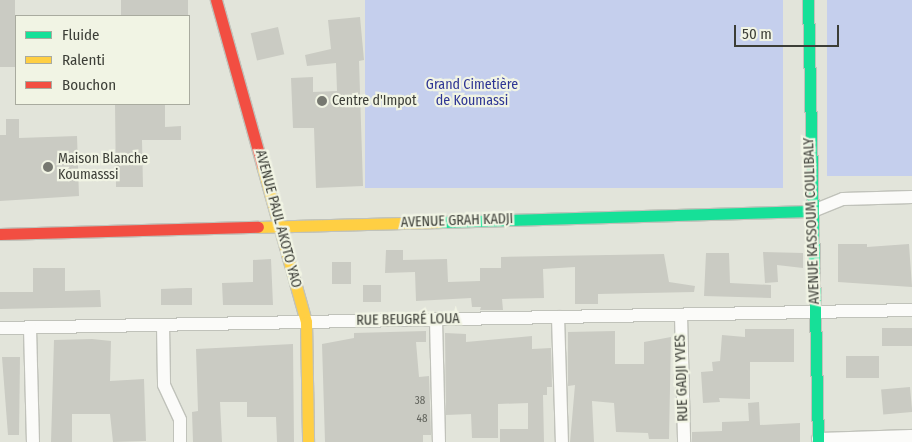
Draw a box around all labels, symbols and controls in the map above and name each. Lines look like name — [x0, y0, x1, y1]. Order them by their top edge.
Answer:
legend — [15, 15, 190, 105]
scale bar — [737, 15, 842, 47]
text: 50 m — [742, 25, 772, 43]
text: Fluide — [62, 26, 99, 44]
text: Ralenti — [62, 51, 105, 69]
text: Bouchon — [62, 76, 116, 94]
park label: Grand Cimetière de Koumassi — [426, 77, 518, 110]
place label: Centre d'Impot — [332, 93, 417, 109]
marker: Centre d'Impot — [316, 95, 328, 107]
street label: AVENUE KASSOUM COULIBALY — [801, 137, 823, 305]
street label: AVENUE PAUL AKOTO YAO — [251, 148, 305, 290]
place label: Maison Blanche Koumasssi — [58, 151, 148, 184]
marker: Maison Blanche Koumasssi — [42, 161, 54, 173]
street label: AVENUE GRAH KADJI — [400, 211, 514, 231]
street label: RUE BEUGRÉ LOUA — [356, 311, 460, 329]
street label: RUE GADJI YVES — [672, 334, 692, 422]
house number: 38 — [415, 394, 425, 408]
house number: 48 — [417, 412, 427, 426]

